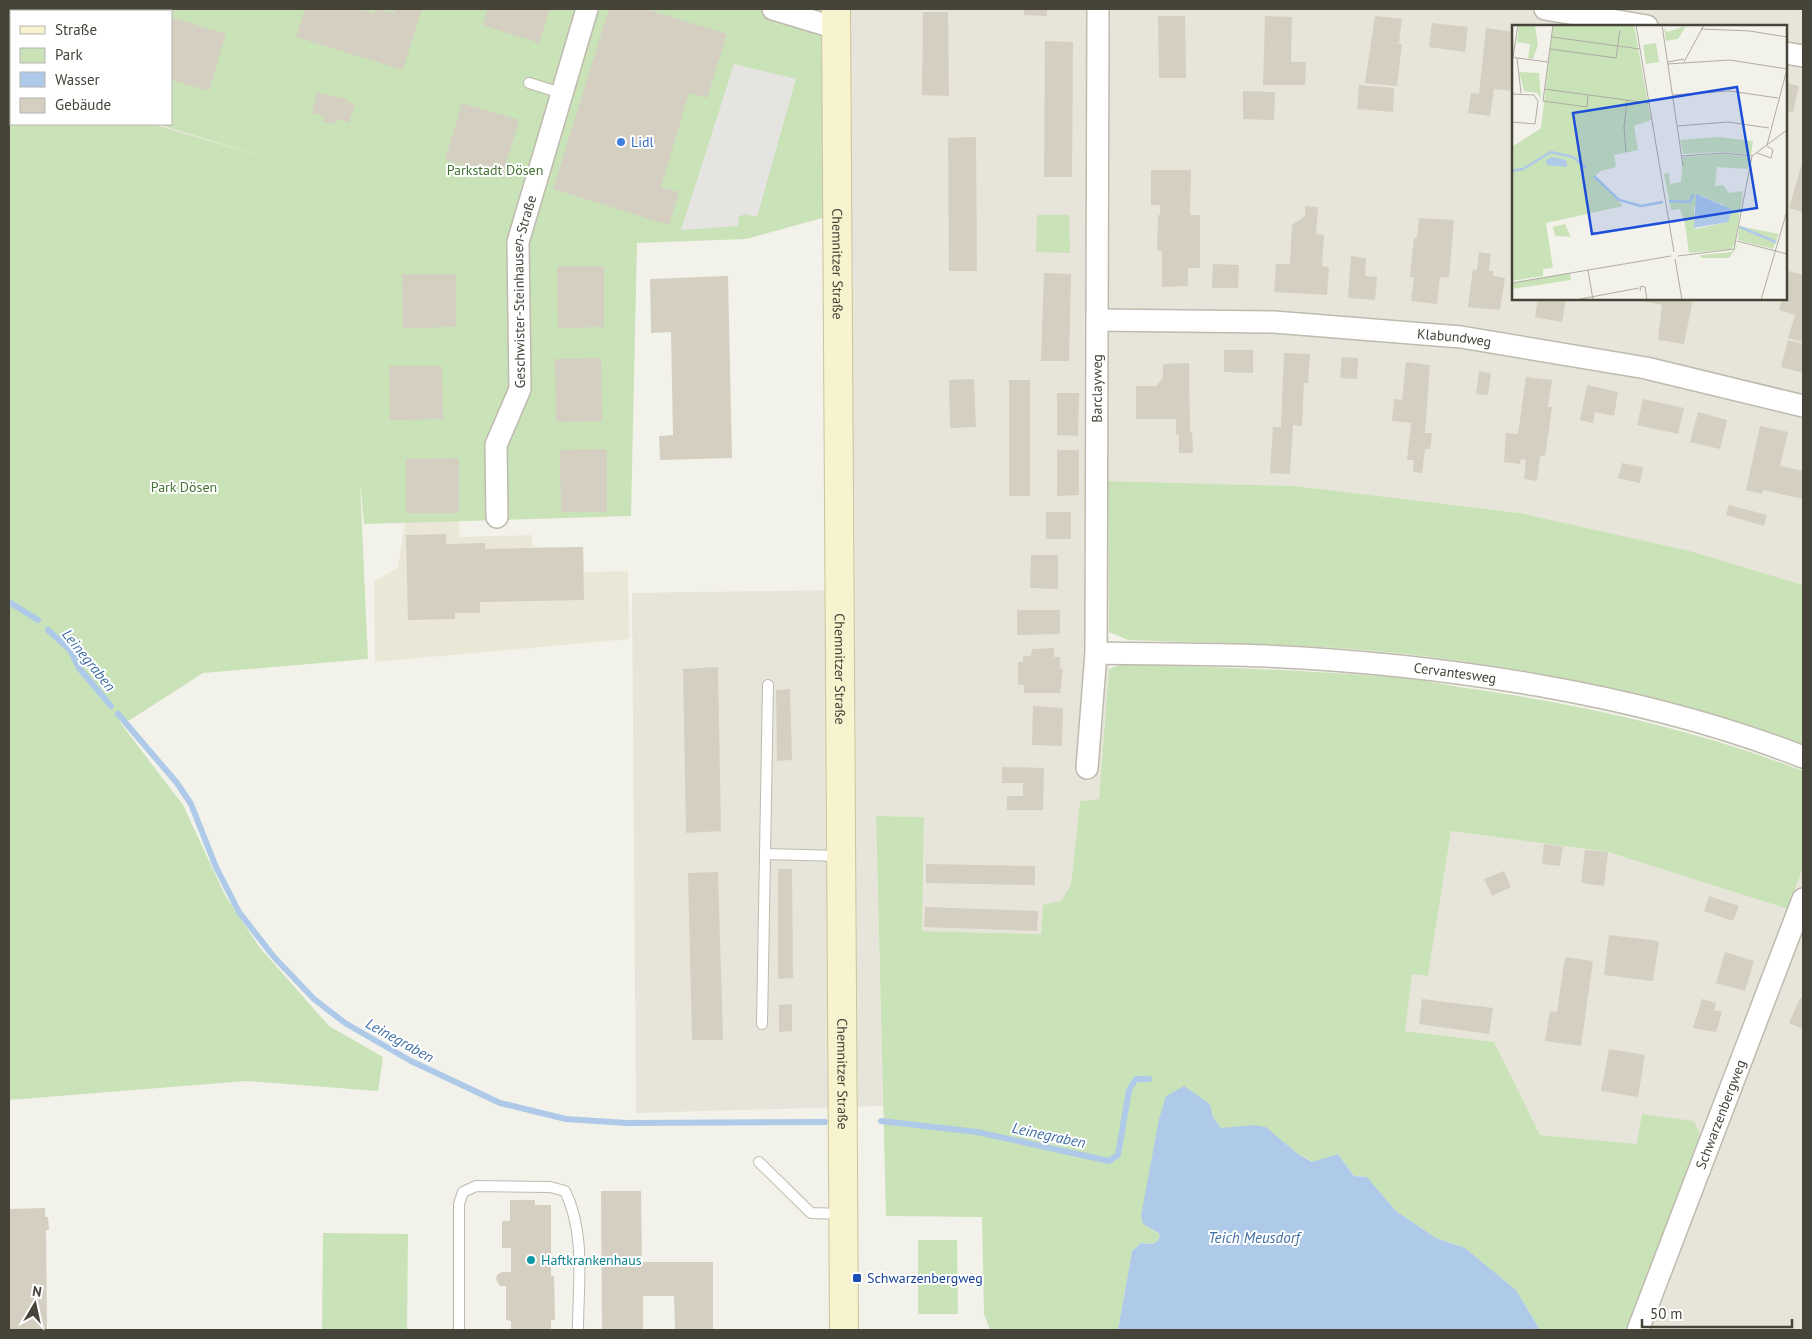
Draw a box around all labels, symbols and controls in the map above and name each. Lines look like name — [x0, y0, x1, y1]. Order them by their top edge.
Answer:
legend — [10, 10, 172, 125]
text: Straße — [55, 20, 97, 39]
inset map — [1512, 25, 1787, 300]
text: Park — [55, 45, 83, 64]
text: Wasser — [55, 70, 100, 89]
text: Gebäude — [55, 95, 111, 114]
place label: Lidl — [631, 133, 654, 151]
marker: Lidl — [615, 136, 627, 148]
park label: Parkstadt Dösen — [447, 161, 543, 179]
street label: Geschwister-Steinhausen-Straße — [508, 193, 540, 389]
street label: Chemnitzer Straße — [828, 208, 847, 320]
street label: Klabundweg — [1417, 325, 1493, 351]
street label: Barclayweg — [1088, 354, 1106, 423]
park label: Park Dösen — [151, 478, 217, 496]
street label: Chemnitzer Straße — [831, 613, 849, 725]
water label: Leinegraben — [58, 625, 120, 695]
street label: Cervantesweg — [1413, 659, 1498, 687]
water label: Leinegraben — [363, 1014, 437, 1067]
street label: Chemnitzer Straße — [833, 1018, 852, 1130]
street label: Schwarzenbergweg — [1691, 1057, 1750, 1172]
water label: Leinegraben — [1010, 1118, 1088, 1152]
water label: Teich Meusdorf — [1208, 1228, 1303, 1247]
place label: Haftkrankenhaus — [541, 1251, 642, 1269]
marker: Haftkrankenhaus — [525, 1254, 537, 1266]
place label: Schwarzenbergweg — [867, 1269, 983, 1287]
marker: Schwarzenbergweg — [851, 1272, 863, 1284]
north arrow — [10, 1279, 60, 1329]
text: N — [31, 1282, 43, 1301]
scale bar — [1642, 1296, 1792, 1328]
text: 50 m — [1650, 1304, 1683, 1323]

